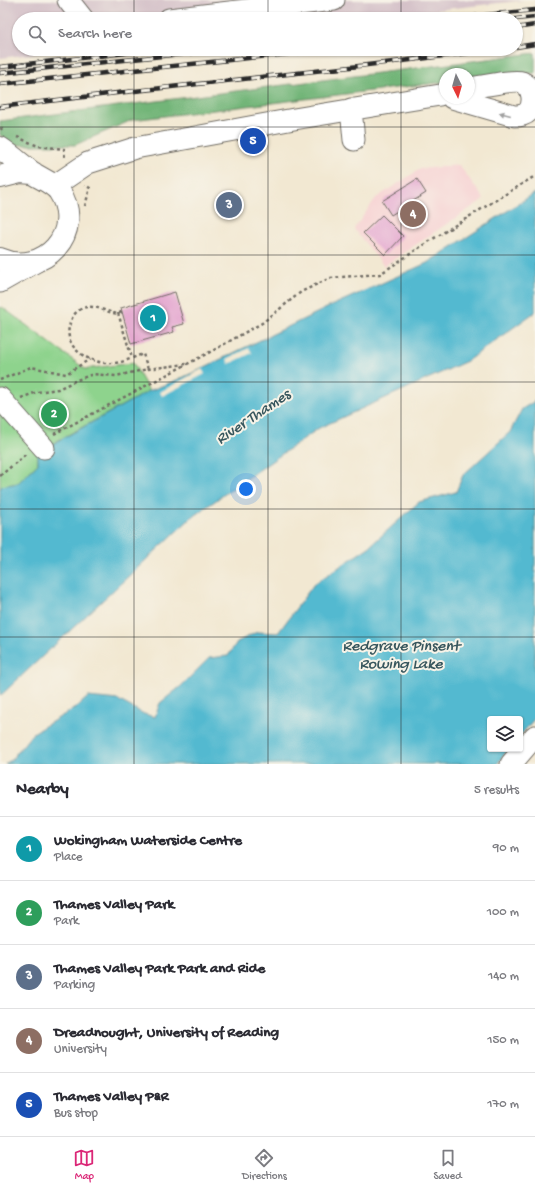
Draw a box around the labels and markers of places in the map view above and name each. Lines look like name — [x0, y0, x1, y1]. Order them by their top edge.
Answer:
pin: 5 — [240, 126, 266, 156]
pin: 3 — [216, 190, 242, 220]
pin: 4 — [400, 199, 426, 229]
pin: 1 — [140, 303, 166, 333]
pin: 2 — [41, 399, 67, 429]

